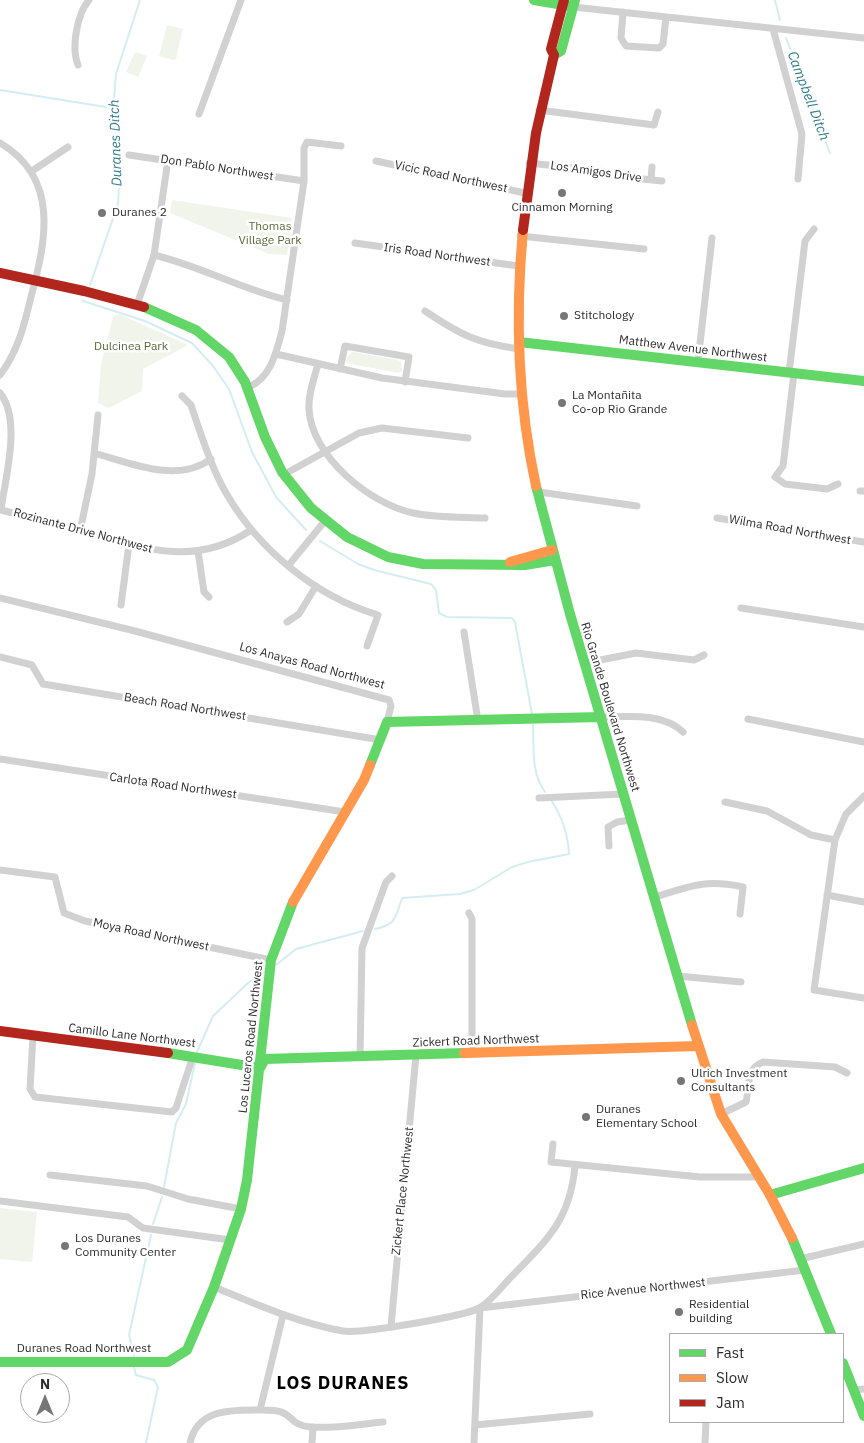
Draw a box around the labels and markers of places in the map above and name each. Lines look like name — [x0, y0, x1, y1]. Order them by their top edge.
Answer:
marker: Cinnamon Morning — [556, 187, 568, 199]
place label: Cinnamon Morning — [511, 201, 613, 215]
place label: Duranes 2 — [112, 206, 167, 220]
marker: Duranes 2 — [96, 207, 108, 219]
place label: Stitchology — [574, 309, 634, 323]
marker: Stitchology — [558, 310, 570, 322]
place label: La Montañita Co-op Rio Grande — [572, 389, 667, 417]
marker: La Montañita Co-op Rio Grande — [556, 397, 568, 409]
place label: Ulrich Investment Consultants — [691, 1067, 787, 1095]
marker: Ulrich Investment Consultants — [675, 1075, 687, 1087]
place label: Duranes Elementary School — [596, 1103, 697, 1131]
marker: Duranes Elementary School — [580, 1111, 592, 1123]
place label: Los Duranes Community Center — [75, 1232, 176, 1260]
marker: Los Duranes Community Center — [59, 1240, 71, 1252]
place label: Residential building — [689, 1298, 749, 1326]
marker: Residential building — [673, 1306, 685, 1318]

